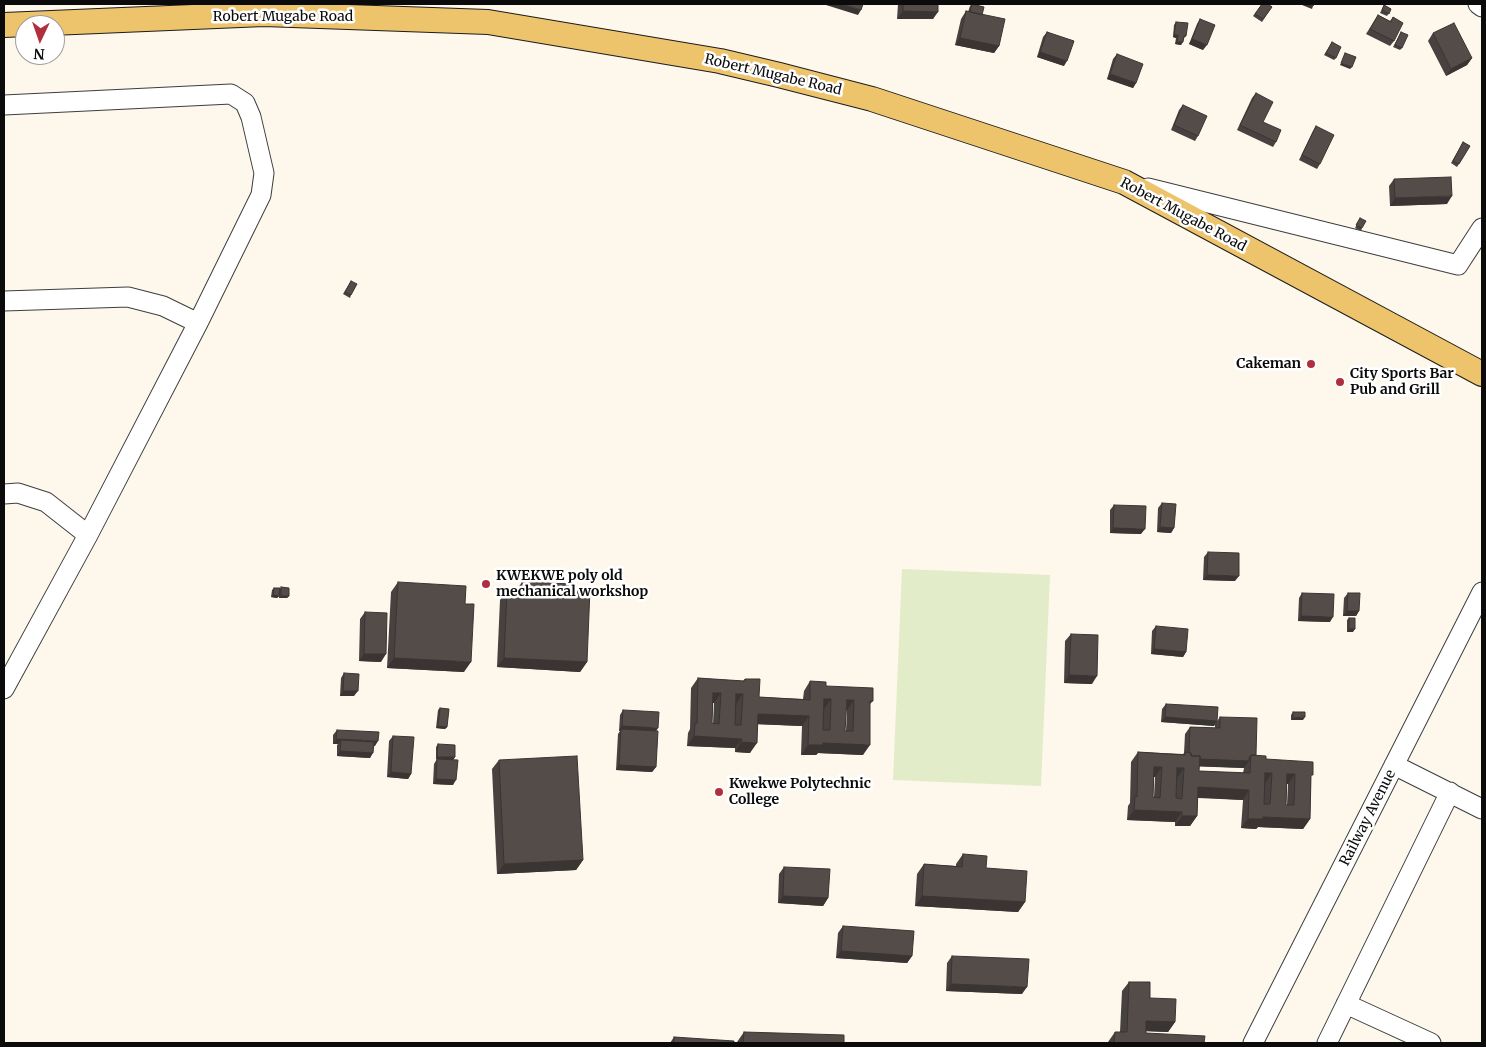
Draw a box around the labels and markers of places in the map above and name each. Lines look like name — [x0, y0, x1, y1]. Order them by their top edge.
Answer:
place label: Cakeman — [1236, 356, 1301, 372]
marker: Cakeman — [1305, 358, 1317, 370]
place label: City Sports Bar Pub and Grill — [1350, 366, 1454, 398]
marker: City Sports Bar Pub and Grill — [1334, 376, 1346, 388]
place label: KWEKWE poly old mechanical workshop — [496, 568, 648, 600]
marker: KWEKWE poly old mechanical workshop — [480, 578, 492, 590]
place label: Kwekwe Polytechnic College — [729, 776, 871, 809]
marker: Kwekwe Polytechnic College — [713, 786, 725, 798]

